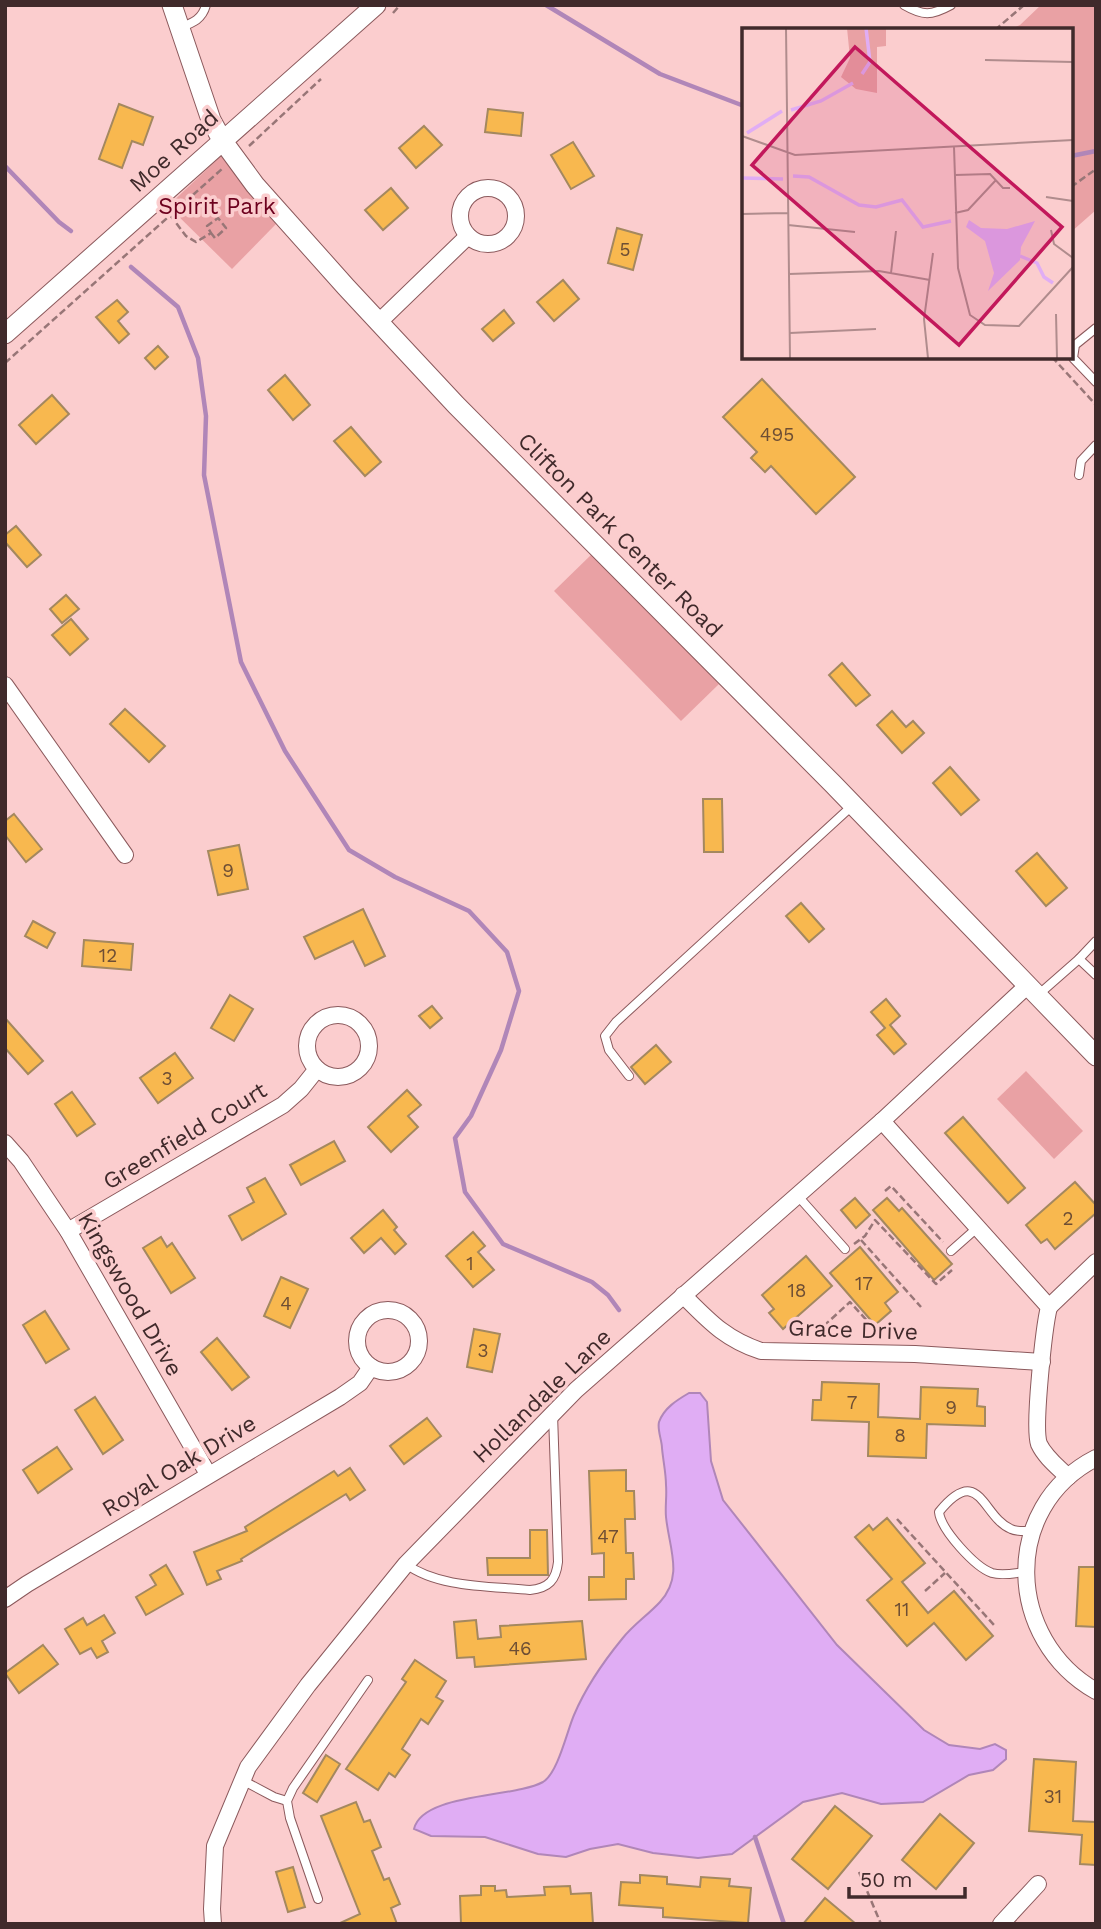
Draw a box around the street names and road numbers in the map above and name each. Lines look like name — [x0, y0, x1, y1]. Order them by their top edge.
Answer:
street label: Moe Road — [124, 104, 224, 198]
street label: Clifton Park Center Road — [512, 427, 728, 643]
street label: Greenfield Court — [98, 1076, 272, 1196]
street label: Kingswood Drive — [72, 1207, 188, 1381]
street label: Grace Drive — [788, 1314, 918, 1346]
street label: Hollandale Lane — [467, 1323, 617, 1469]
street label: Royal Oak Drive — [97, 1409, 261, 1523]

